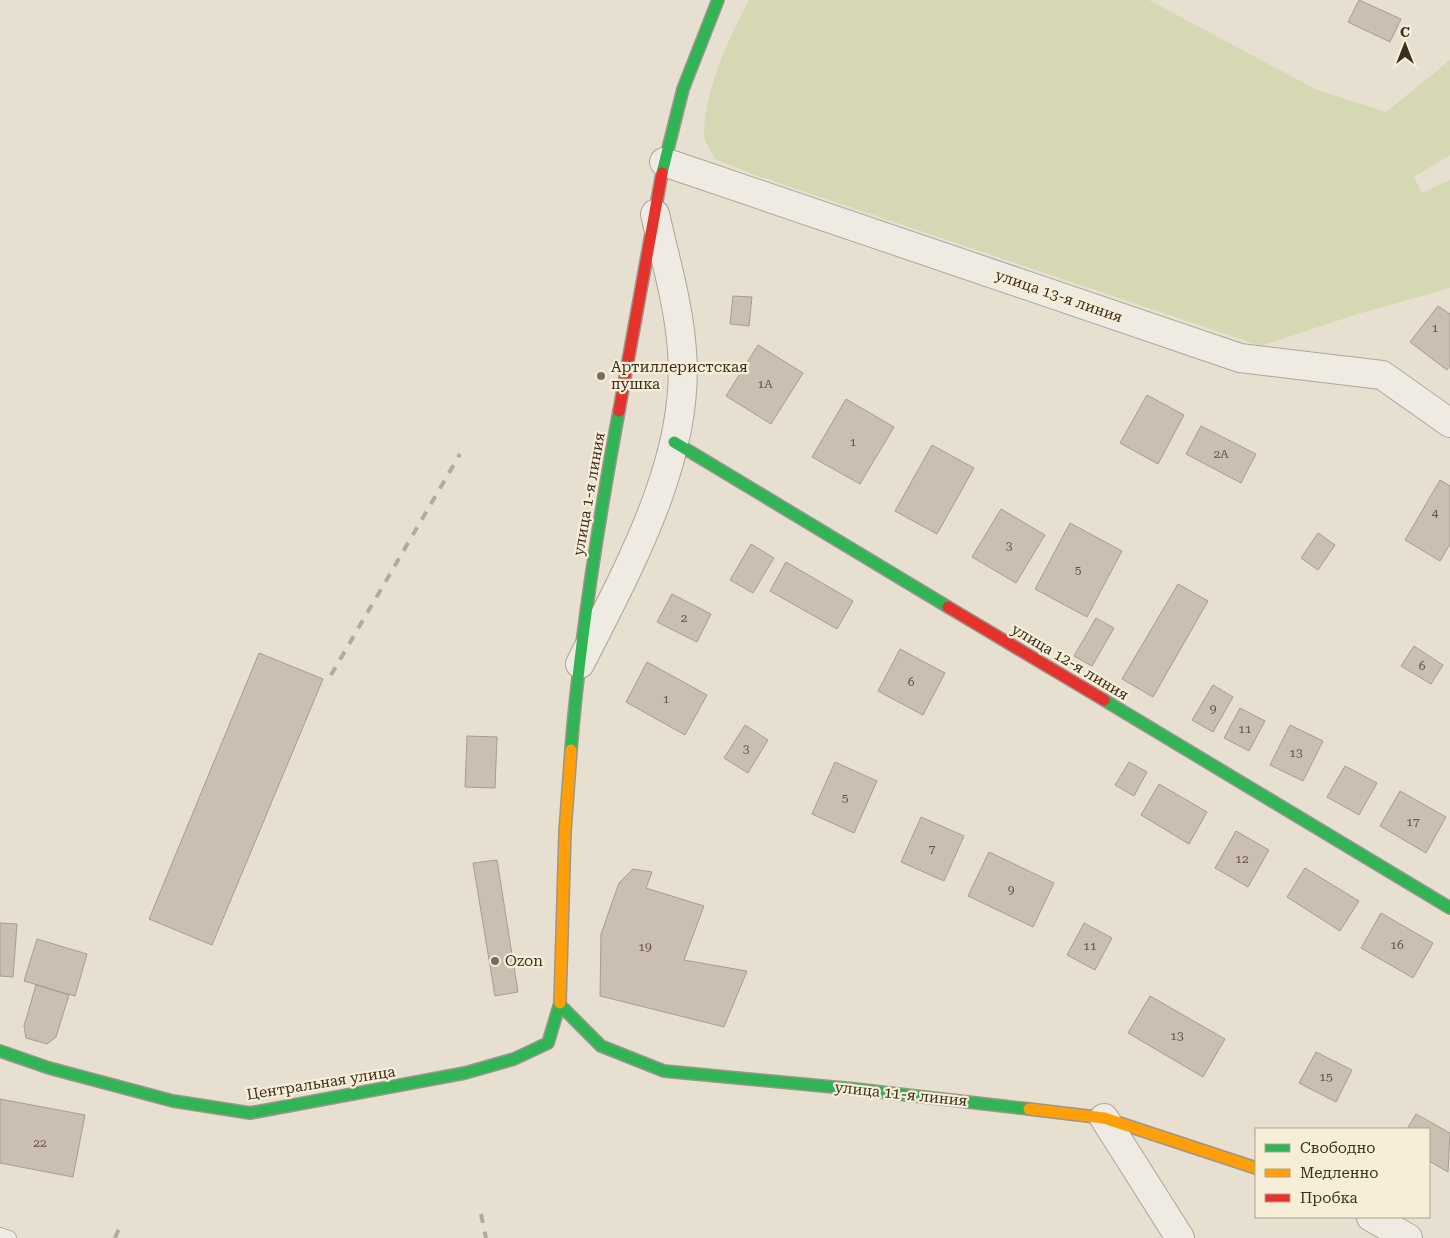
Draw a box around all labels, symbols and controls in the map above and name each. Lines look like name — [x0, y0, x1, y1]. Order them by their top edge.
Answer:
north arrow — [1380, 20, 1430, 70]
text: С — [1400, 24, 1410, 40]
street label: улица 13-я линия — [993, 266, 1125, 326]
house number: 1 — [1432, 321, 1439, 335]
place label: Артиллеристская пушка — [611, 358, 748, 393]
marker: Артиллеристская пушка — [595, 370, 607, 382]
house number: 1А — [757, 377, 773, 391]
street label: улица 1-я линия — [569, 431, 609, 557]
house number: 1 — [850, 435, 857, 449]
house number: 2А — [1213, 447, 1229, 461]
house number: 4 — [1432, 506, 1439, 520]
house number: 3 — [1006, 539, 1013, 553]
house number: 5 — [1075, 563, 1082, 577]
house number: 2 — [681, 611, 688, 625]
street label: улица 12-я линия — [1008, 620, 1132, 704]
house number: 6 — [1419, 659, 1426, 673]
house number: 6 — [908, 675, 915, 689]
house number: 1 — [663, 692, 670, 706]
house number: 9 — [1210, 702, 1217, 716]
house number: 11 — [1238, 722, 1252, 736]
house number: 3 — [743, 742, 750, 756]
house number: 13 — [1289, 746, 1303, 760]
house number: 5 — [842, 791, 849, 805]
house number: 17 — [1406, 815, 1420, 829]
house number: 7 — [929, 842, 936, 856]
house number: 12 — [1235, 852, 1249, 866]
house number: 9 — [1008, 883, 1015, 897]
house number: 16 — [1390, 938, 1404, 952]
house number: 11 — [1083, 939, 1097, 953]
house number: 19 — [638, 940, 652, 954]
place label: Ozon — [505, 952, 543, 970]
marker: Ozon — [489, 955, 501, 967]
house number: 13 — [1170, 1029, 1184, 1043]
street label: Центральная улица — [245, 1062, 397, 1104]
house number: 15 — [1319, 1070, 1333, 1084]
street label: улица 11-я линия — [834, 1078, 968, 1110]
legend — [1255, 1128, 1430, 1218]
house number: 22 — [33, 1136, 47, 1150]
text: Свободно — [1300, 1139, 1375, 1157]
text: Медленно — [1300, 1164, 1379, 1182]
text: Пробка — [1300, 1189, 1358, 1207]

